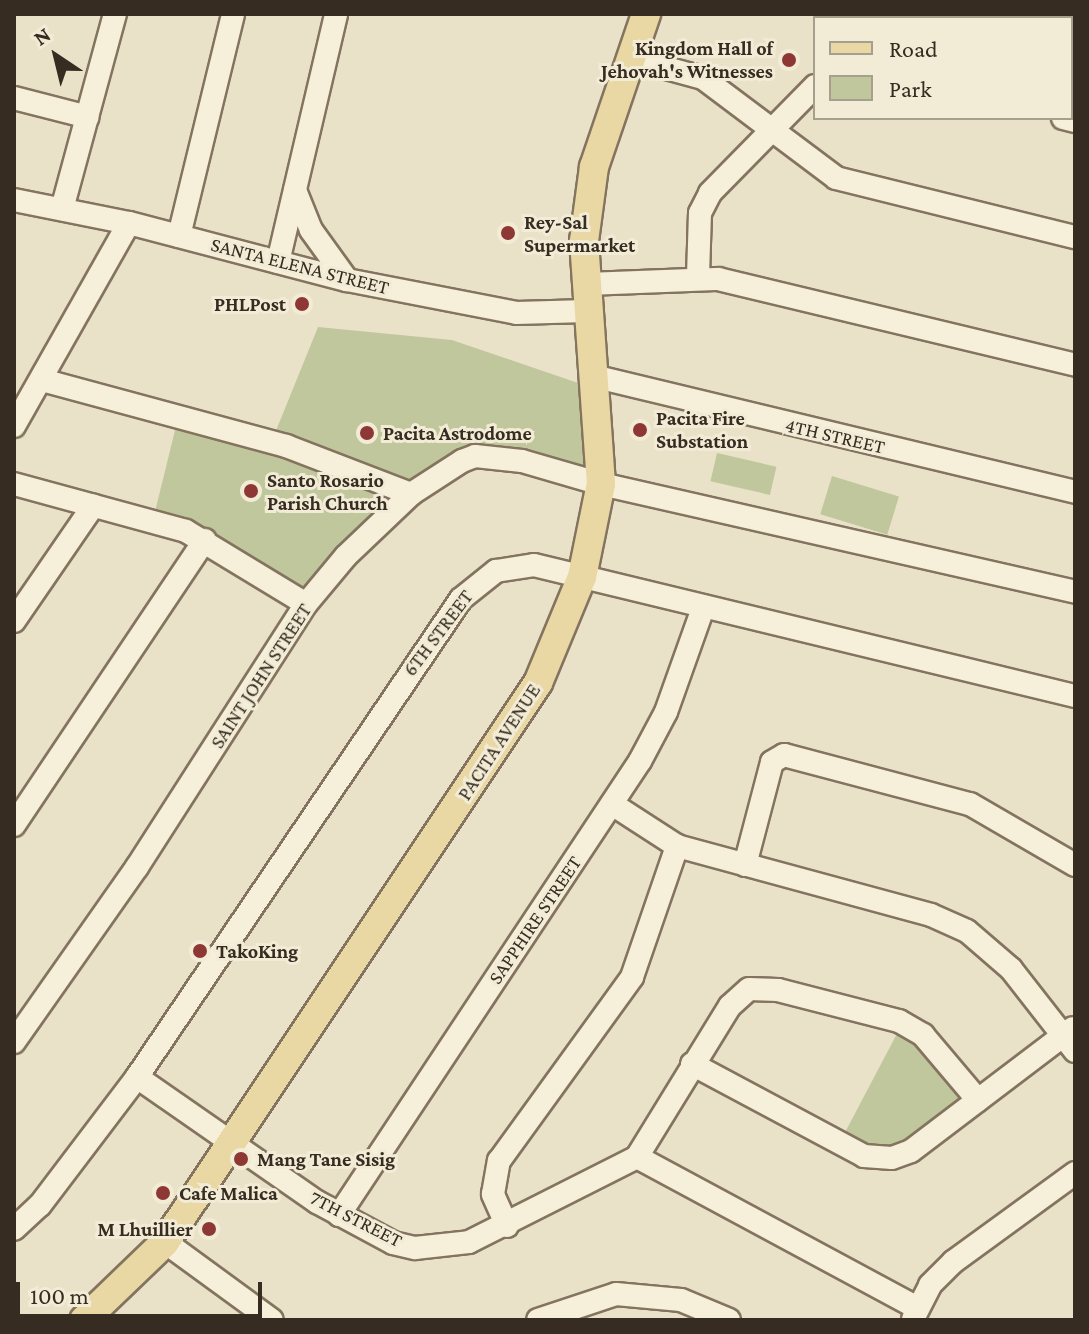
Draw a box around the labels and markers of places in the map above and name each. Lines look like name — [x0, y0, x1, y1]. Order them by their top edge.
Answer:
place label: Kingdom Hall of Jehovah's Witnesses — [601, 36, 773, 83]
marker: Kingdom Hall of Jehovah's Witnesses — [780, 51, 798, 69]
place label: Rey-Sal Supermarket — [524, 210, 635, 257]
marker: Rey-Sal Supermarket — [499, 224, 517, 242]
place label: PHLPost — [214, 292, 286, 316]
marker: PHLPost — [293, 295, 311, 313]
place label: Pacita Fire Substation — [656, 406, 748, 453]
place label: Pacita Astrodome — [383, 421, 532, 445]
marker: Pacita Fire Substation — [631, 421, 649, 439]
marker: Pacita Astrodome — [358, 424, 376, 442]
place label: Santo Rosario Parish Church — [267, 468, 388, 515]
marker: Santo Rosario Parish Church — [242, 482, 260, 500]
place label: TakoKing — [216, 939, 298, 963]
marker: TakoKing — [191, 942, 209, 960]
place label: Mang Tane Sisig — [257, 1147, 395, 1171]
marker: Mang Tane Sisig — [232, 1150, 250, 1168]
place label: Cafe Malica — [179, 1181, 278, 1205]
marker: Cafe Malica — [154, 1184, 172, 1202]
place label: M Lhuillier — [98, 1217, 193, 1241]
marker: M Lhuillier — [200, 1220, 218, 1238]

